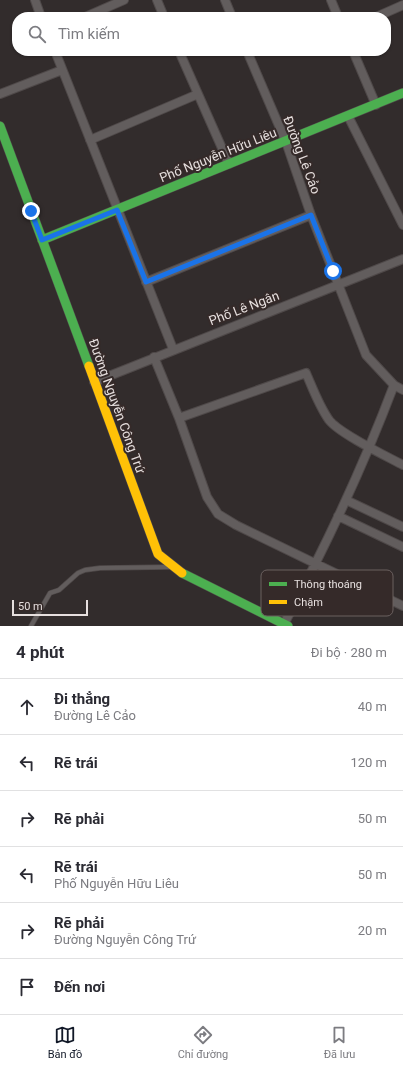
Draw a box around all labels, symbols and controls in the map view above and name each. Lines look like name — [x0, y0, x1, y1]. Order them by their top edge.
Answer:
search box — [12, 12, 391, 56]
icon: search — [26, 23, 48, 45]
text: Tìm kiếm — [58, 25, 120, 43]
street label: Đường Lê Cảo — [280, 114, 324, 196]
street label: Phố Nguyễn Hữu Liêu — [157, 125, 279, 185]
route end — [22, 202, 40, 220]
route start — [324, 262, 342, 280]
street label: Phố Lê Ngân — [207, 288, 281, 328]
street label: Đường Nguyễn Công Trứ — [86, 337, 149, 476]
legend — [261, 570, 393, 616]
text: Thông thoáng — [294, 578, 362, 591]
text: Chậm — [294, 596, 323, 609]
scale bar — [12, 598, 88, 617]
text: 50 m — [18, 600, 43, 613]
text: 4 phút — [16, 642, 64, 662]
text: Đi bộ · 280 m — [311, 645, 387, 660]
text: Đi thẳng — [54, 690, 110, 708]
icon: ahead — [16, 696, 38, 718]
text: 40 m — [358, 699, 387, 714]
text: Đường Lê Cảo — [54, 708, 136, 723]
icon: left — [16, 752, 38, 774]
text: Rẽ trái — [54, 754, 98, 772]
text: 120 m — [350, 755, 387, 770]
icon: right — [16, 808, 38, 830]
text: Rẽ phải — [54, 810, 104, 828]
text: 50 m — [358, 811, 387, 826]
text: Rẽ trái — [54, 858, 98, 876]
icon: left — [16, 864, 38, 886]
text: 50 m — [358, 867, 387, 882]
text: Phố Nguyễn Hữu Liêu — [54, 876, 179, 891]
text: Rẽ phải — [54, 914, 104, 932]
icon: right — [16, 920, 38, 942]
text: 20 m — [358, 923, 387, 938]
text: Đường Nguyễn Công Trứ — [54, 932, 196, 947]
icon: arrive — [16, 976, 38, 998]
text: Đến nơi — [54, 978, 105, 996]
tab: Bản đồ — [48, 1024, 82, 1061]
tab: Chỉ đường — [178, 1024, 228, 1061]
tab: Đã lưu — [324, 1024, 355, 1061]

